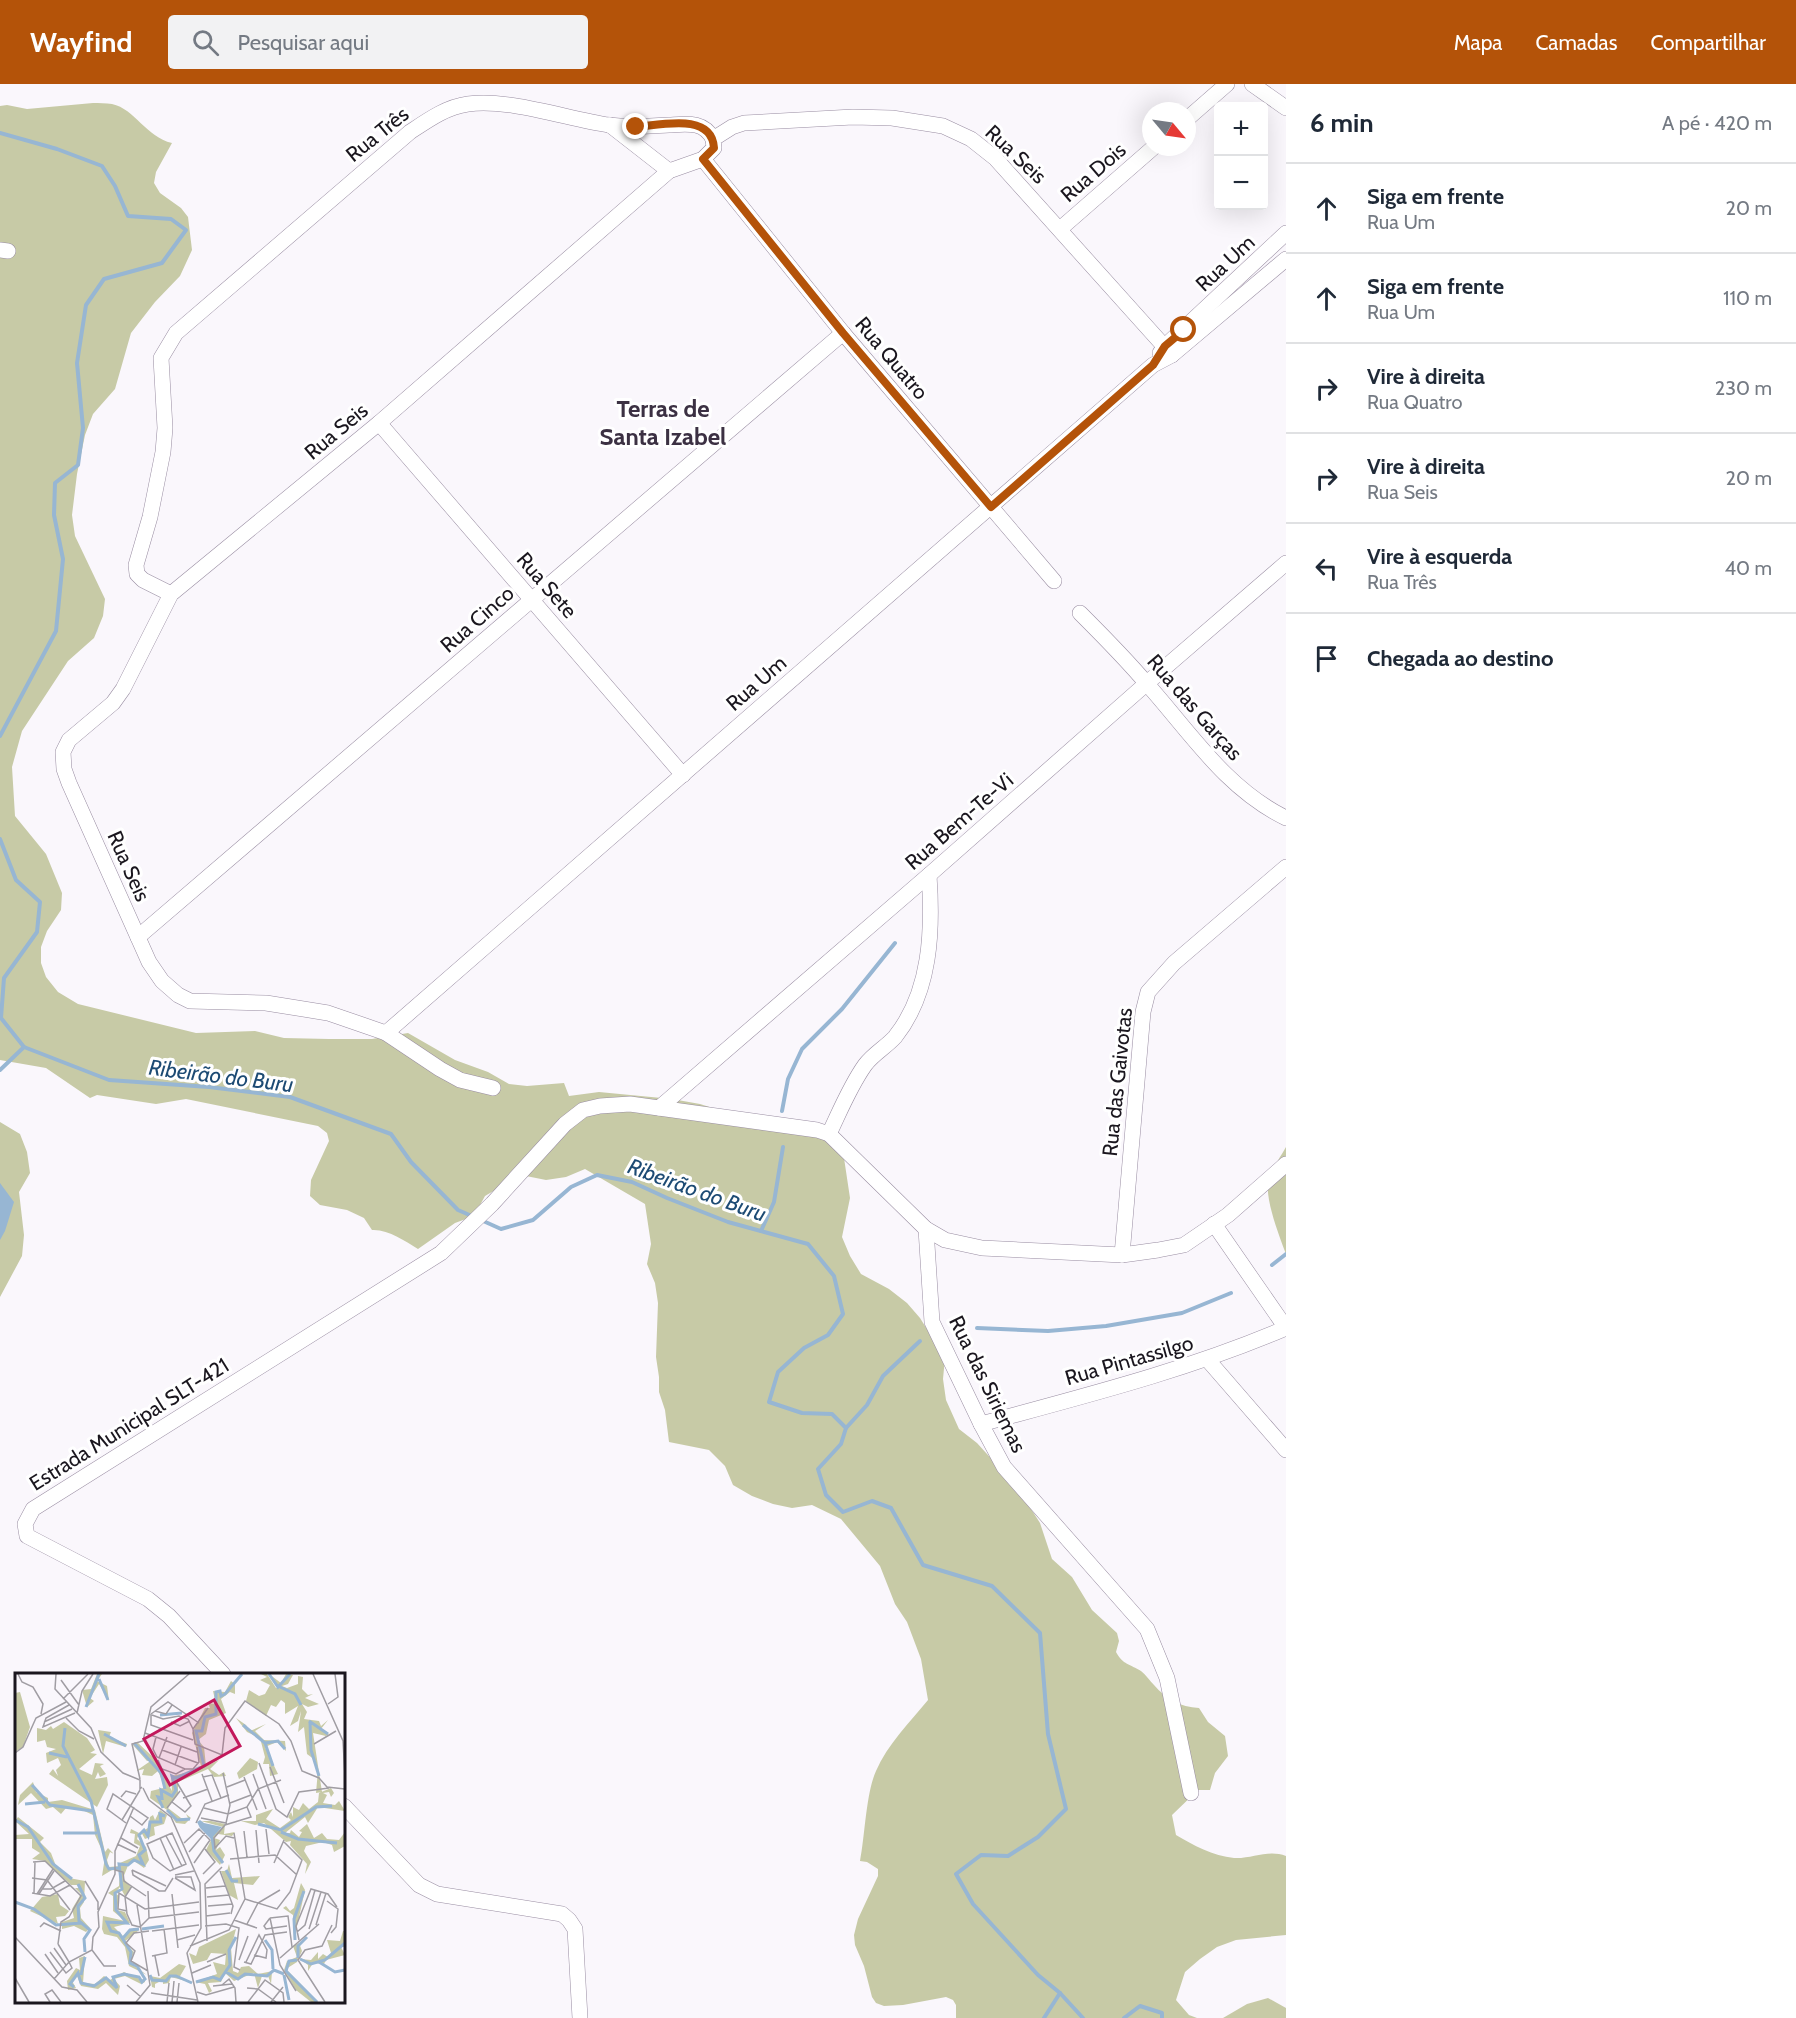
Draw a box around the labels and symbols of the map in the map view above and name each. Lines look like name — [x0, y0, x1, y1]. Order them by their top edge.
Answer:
street label: Rua Três — [341, 101, 414, 167]
north arrow — [1142, 102, 1196, 156]
route end — [622, 113, 648, 139]
street label: Rua Seis — [980, 119, 1052, 189]
street label: Rua Dois — [1055, 137, 1131, 207]
street label: Rua Um — [1190, 229, 1260, 297]
street label: Rua Quatro — [850, 312, 934, 404]
route start — [1170, 316, 1196, 342]
district label: Terras de Santa Izabel — [600, 394, 726, 451]
street label: Rua Seis — [299, 397, 373, 464]
street label: Rua Sete — [512, 547, 583, 623]
street label: Rua Cinco — [435, 580, 519, 658]
street label: Rua das Garças — [1142, 649, 1248, 765]
street label: Rua Um — [721, 650, 791, 716]
street label: Rua Bem-Te-Vi — [900, 767, 1018, 875]
street label: Rua Seis — [102, 827, 156, 905]
street label: Rua das Gaivotas — [1097, 1006, 1137, 1158]
water label: Ribeirão do Buru — [147, 1054, 295, 1098]
water label: Ribeirão do Buru — [624, 1152, 770, 1228]
street label: Rua das Siriemas — [944, 1312, 1032, 1457]
street label: Rua Pintassilgo — [1062, 1330, 1196, 1390]
street label: Estrada Municipal SLT-421 — [25, 1352, 233, 1496]
inset map — [15, 1673, 345, 2003]

